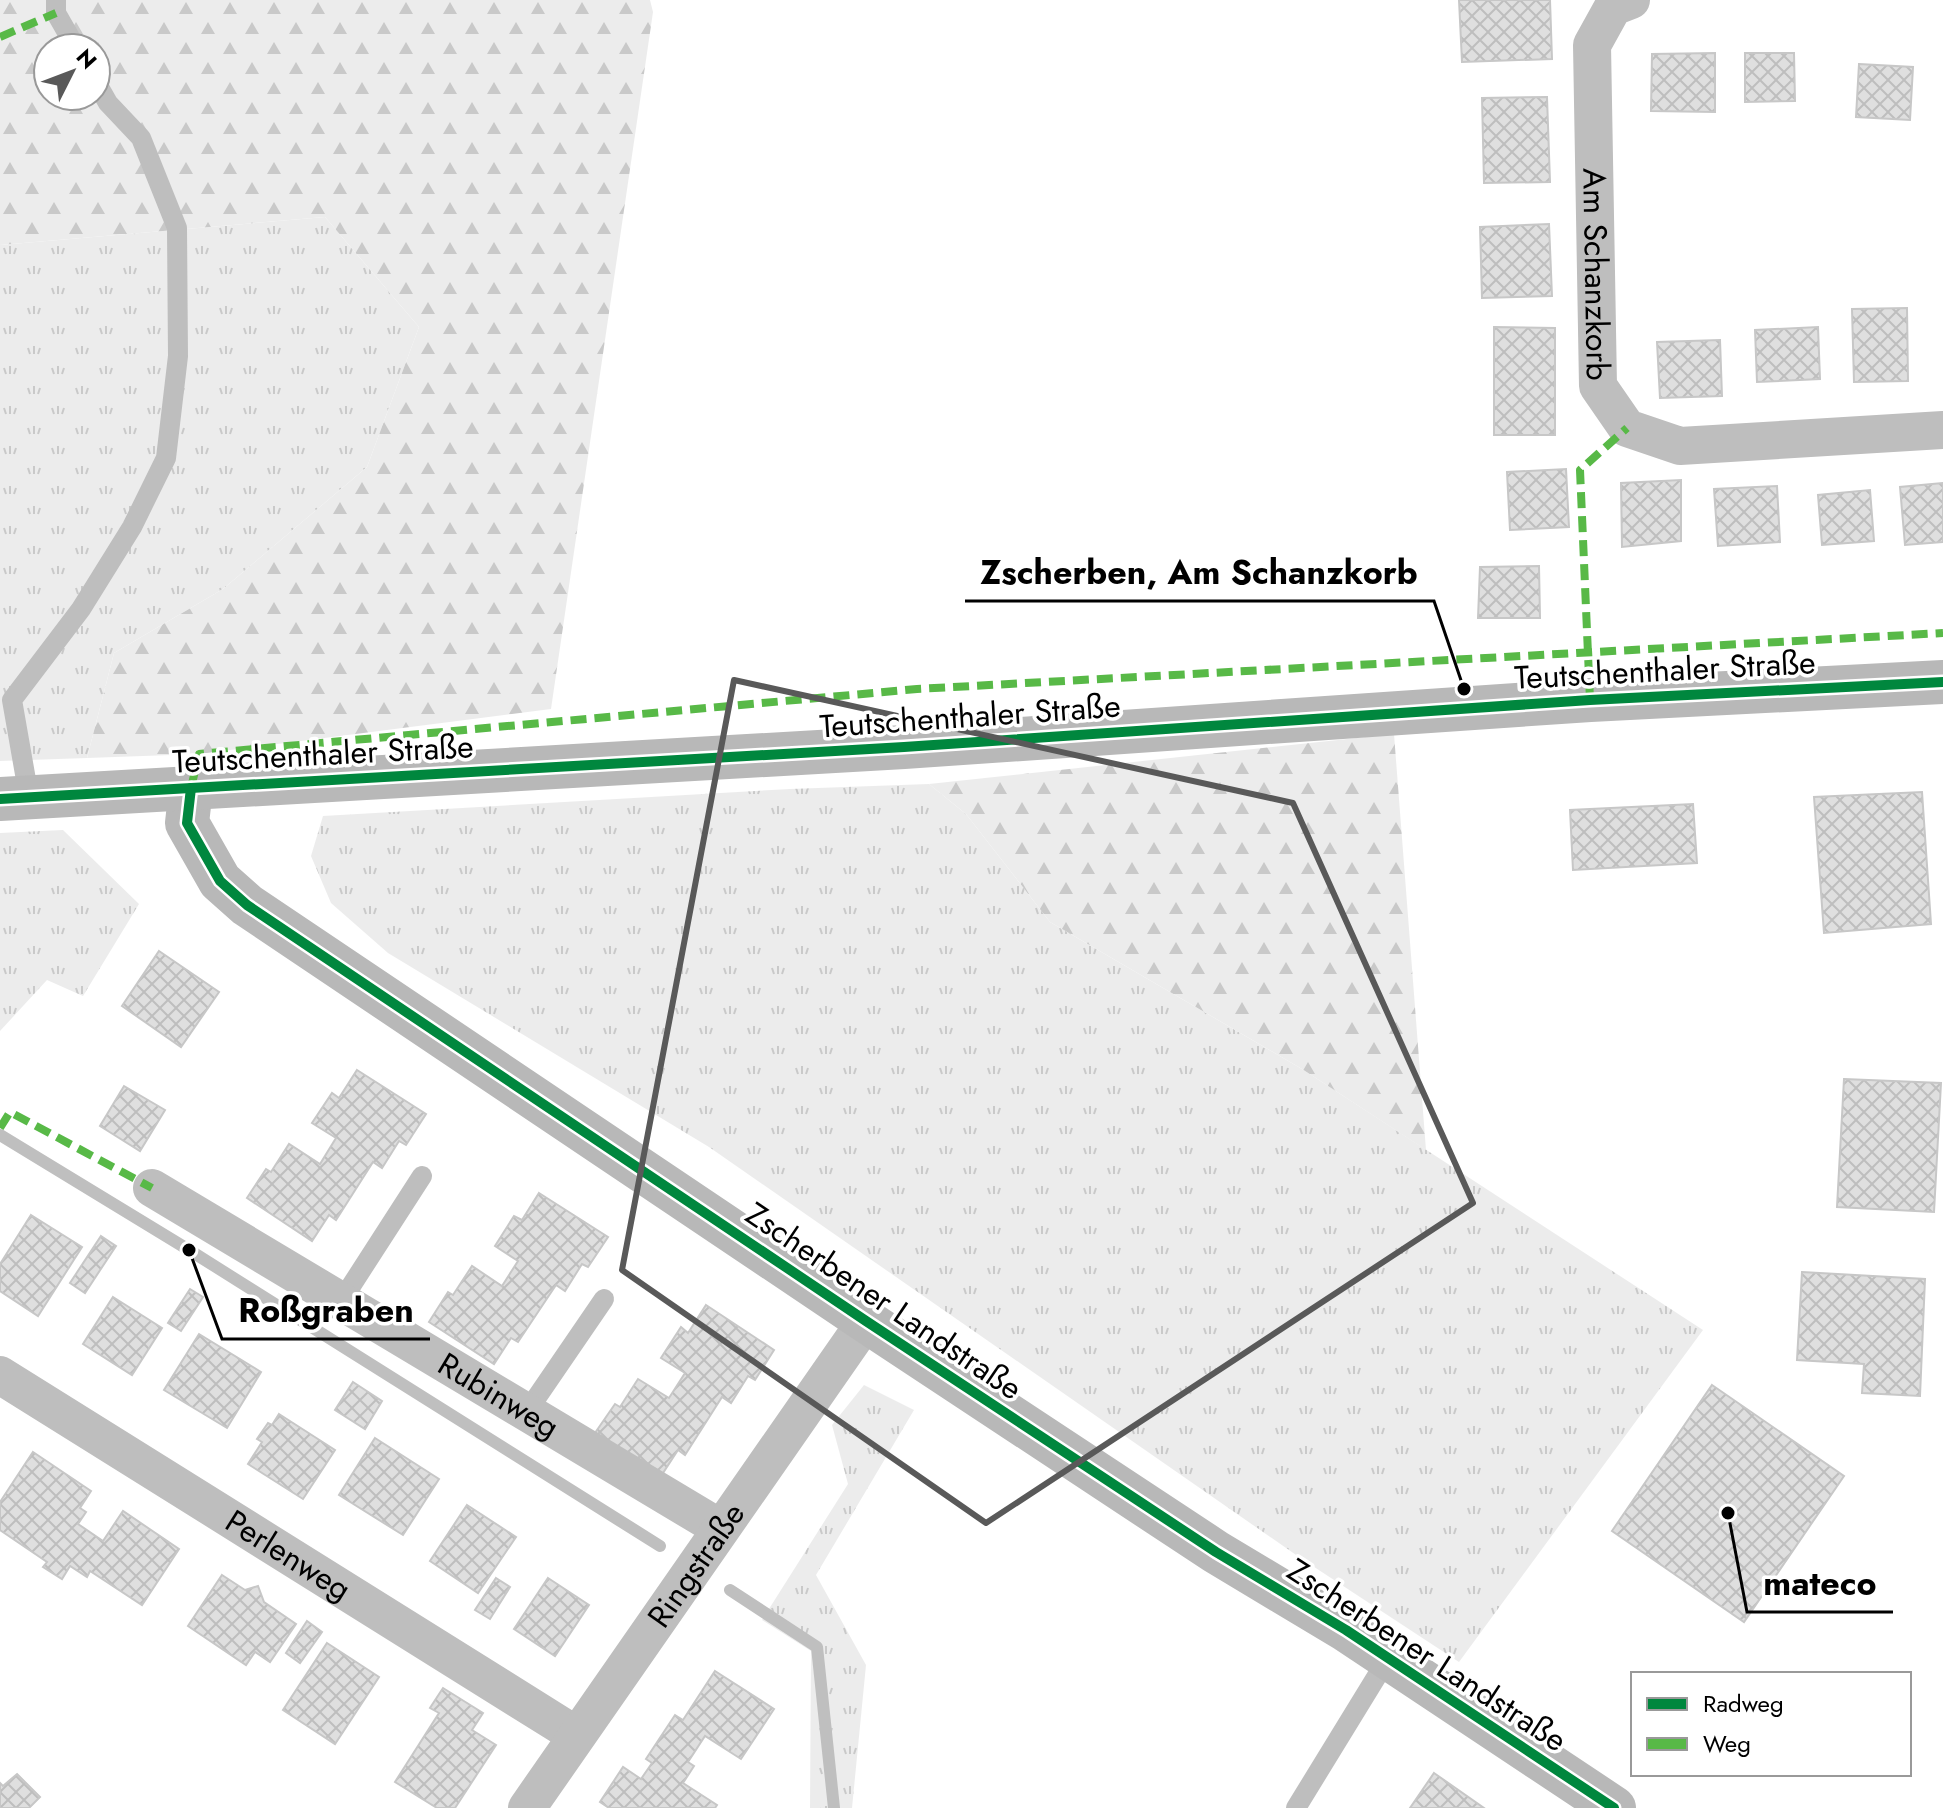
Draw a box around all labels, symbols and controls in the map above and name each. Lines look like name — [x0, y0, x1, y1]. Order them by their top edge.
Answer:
north arrow — [32, 32, 112, 112]
text: N — [69, 41, 105, 76]
street label: Am Schanzkorb — [1571, 168, 1621, 381]
callout: Zscherben, Am Schanzkorb — [965, 543, 1434, 601]
text: Zscherben, Am Schanzkorb — [980, 548, 1418, 597]
street label: Teutschenthaler Straße — [1513, 639, 1817, 701]
street label: Teutschenthaler Straße — [818, 683, 1122, 749]
street label: Teutschenthaler Straße — [171, 723, 475, 785]
street label: Zscherbener Landstraße — [736, 1191, 1032, 1411]
callout: Roßgraben — [222, 1281, 430, 1339]
text: Roßgraben — [238, 1286, 414, 1335]
street label: Rubinweg — [429, 1341, 568, 1450]
street label: Ringstraße — [636, 1493, 756, 1637]
street label: Perlenweg — [217, 1498, 360, 1612]
street label: Zscherbener Landstraße — [1278, 1547, 1576, 1763]
callout: mateco — [1747, 1554, 1893, 1612]
text: mateco — [1763, 1559, 1877, 1608]
legend — [1631, 1672, 1911, 1776]
text: Radweg — [1703, 1686, 1784, 1721]
text: Weg — [1703, 1726, 1751, 1761]

